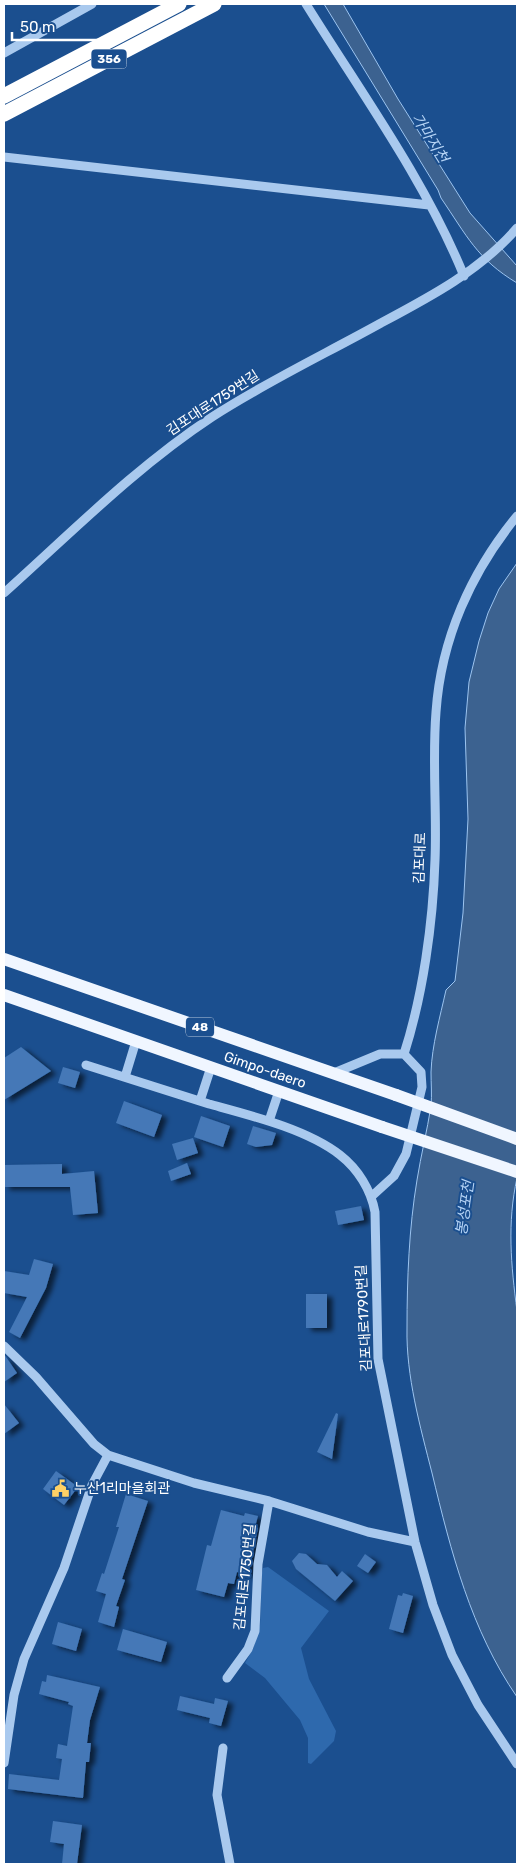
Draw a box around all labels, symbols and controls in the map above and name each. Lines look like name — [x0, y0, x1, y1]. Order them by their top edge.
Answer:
scale bar — [12, 10, 120, 42]
text: 50 m — [20, 18, 55, 36]
road number: 356 — [92, 50, 126, 68]
water label: 가마지천 — [408, 110, 453, 168]
street label: 김포대로1759번길 — [163, 367, 263, 439]
street label: 김포대로 — [411, 832, 429, 884]
road number: 48 — [186, 1018, 214, 1036]
street label: Gimpo-daero — [222, 1048, 308, 1092]
water label: 봉성포천 — [452, 1177, 478, 1237]
street label: 김포대로1790번길 — [353, 1264, 375, 1372]
public building icon: 누산1리마을회관 — [50, 1478, 70, 1498]
place label: 누산1리마을회관 — [74, 1480, 170, 1497]
street label: 김포대로1750번길 — [231, 1523, 259, 1631]

